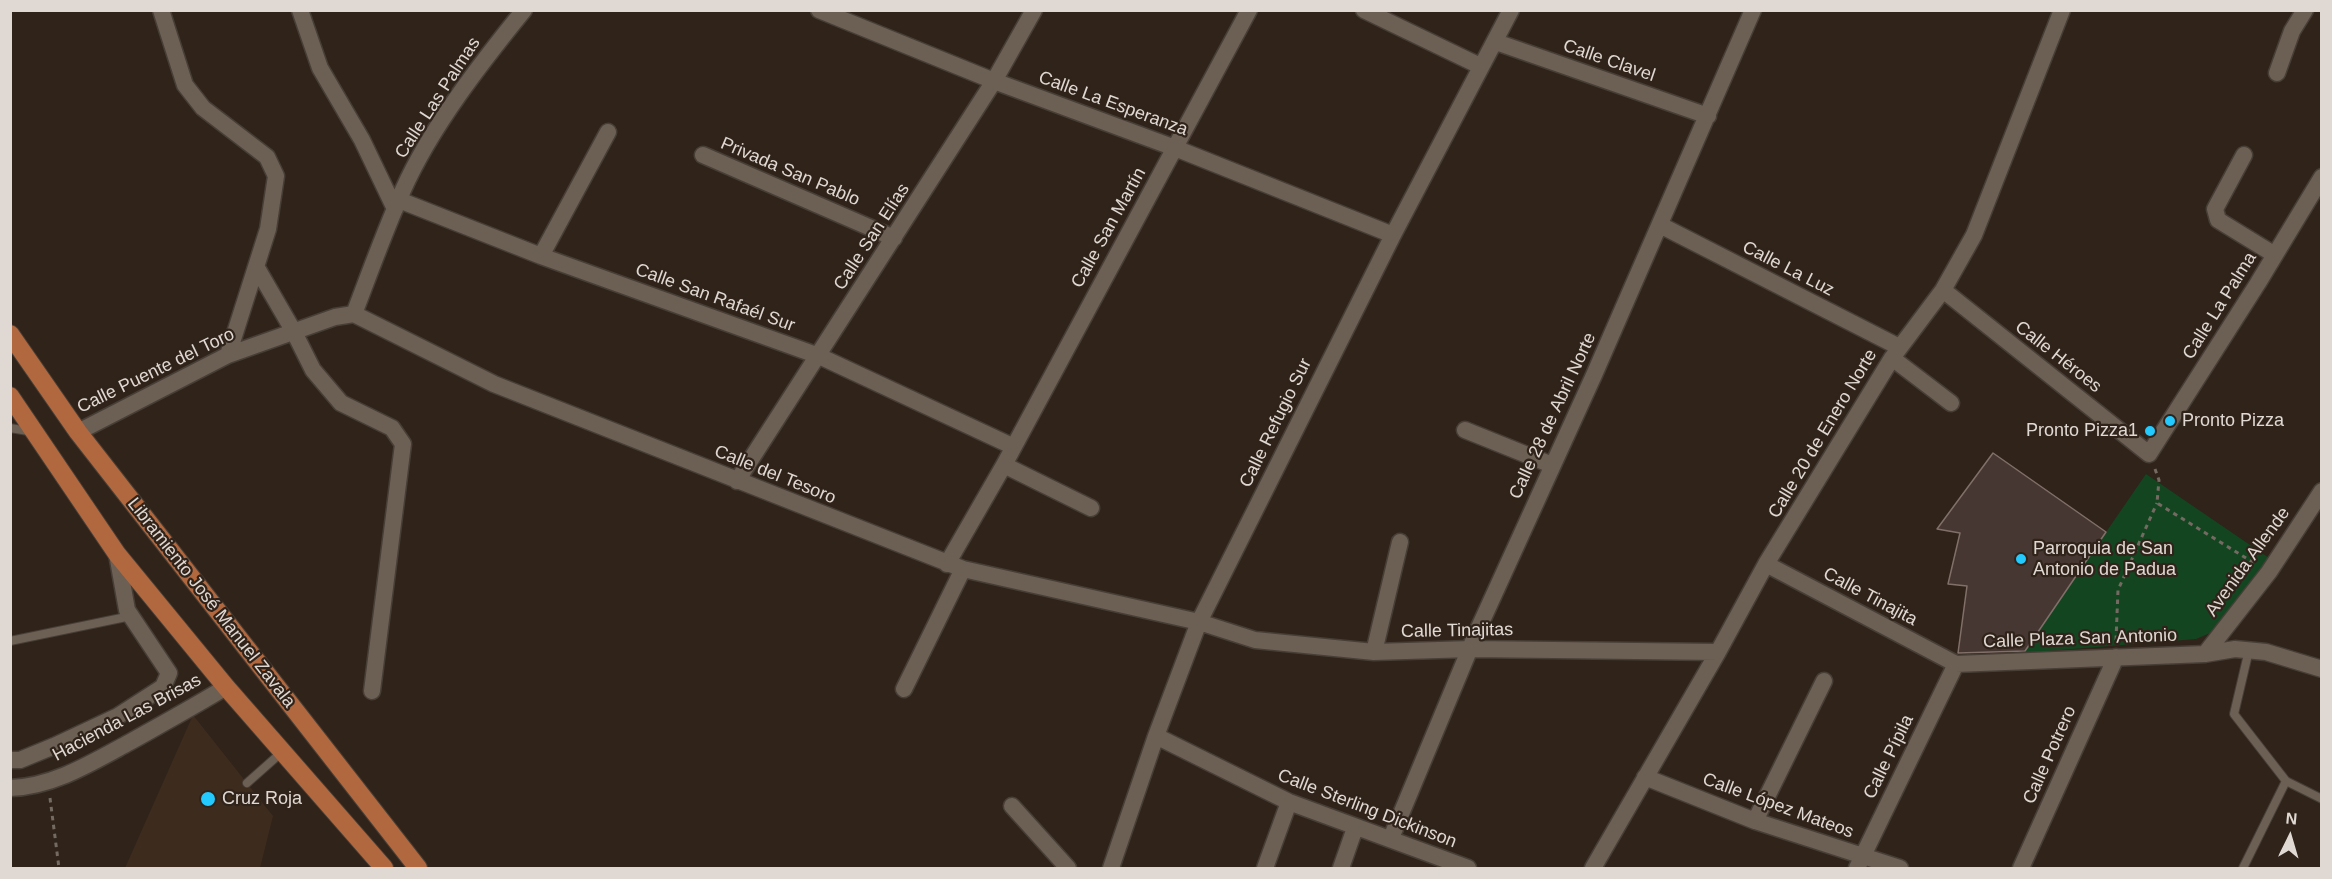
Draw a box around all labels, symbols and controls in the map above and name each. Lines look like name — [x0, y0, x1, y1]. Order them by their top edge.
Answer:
street label: Calle Las Palmas — [391, 33, 485, 163]
street label: Calle Clavel — [1560, 35, 1658, 87]
street label: Calle La Esperanza — [1035, 67, 1191, 141]
street label: Privada San Pablo — [717, 133, 863, 211]
street label: Calle San Martín — [1067, 164, 1151, 292]
street label: Calle San Elías — [829, 180, 915, 294]
street label: Calle La Luz — [1739, 237, 1837, 301]
street label: Calle La Palma — [2178, 249, 2262, 363]
street label: Calle San Rafaél Sur — [632, 259, 798, 337]
street label: Calle Héroes — [2010, 316, 2106, 398]
street label: Calle Puente del Toro — [74, 324, 238, 418]
street label: Calle 28 de Abril Norte — [1505, 329, 1601, 503]
street label: Calle 20 de Enero Norte — [1764, 346, 1882, 522]
street label: Calle Refugio Sur — [1235, 355, 1317, 491]
place label: Pronto Pizza — [2182, 410, 2284, 432]
marker: Pronto Pizza — [2163, 414, 2177, 428]
place label: Pronto Pizza1 — [2026, 420, 2138, 442]
marker: Pronto Pizza1 — [2143, 424, 2157, 438]
street label: Calle del Tesoro — [711, 441, 839, 509]
street label: Libramiento José Manuel Zavala — [122, 494, 300, 712]
street label: Avenida Allende — [2201, 503, 2295, 621]
place label: Parroquia de San Antonio de Padua — [2033, 538, 2176, 580]
marker: Parroquia de San Antonio de Padua — [2014, 552, 2028, 566]
street label: Calle Tinajita — [1819, 563, 1921, 631]
street label: Calle Tinajitas — [1401, 619, 1513, 643]
street label: Calle Plaza San Antonio — [1983, 625, 2177, 653]
street label: Hacienda Las Brisas — [49, 670, 205, 766]
street label: Calle Potrero — [2019, 703, 2081, 807]
street label: Calle Pípila — [1859, 711, 1919, 803]
street label: Calle Sterling Dickinson — [1274, 765, 1460, 853]
street label: Calle López Mateos — [1700, 769, 1856, 843]
place label: Cruz Roja — [222, 788, 302, 810]
marker: Cruz Roja — [199, 790, 217, 808]
north arrow — [2260, 807, 2320, 867]
text: N — [2285, 810, 2298, 828]

